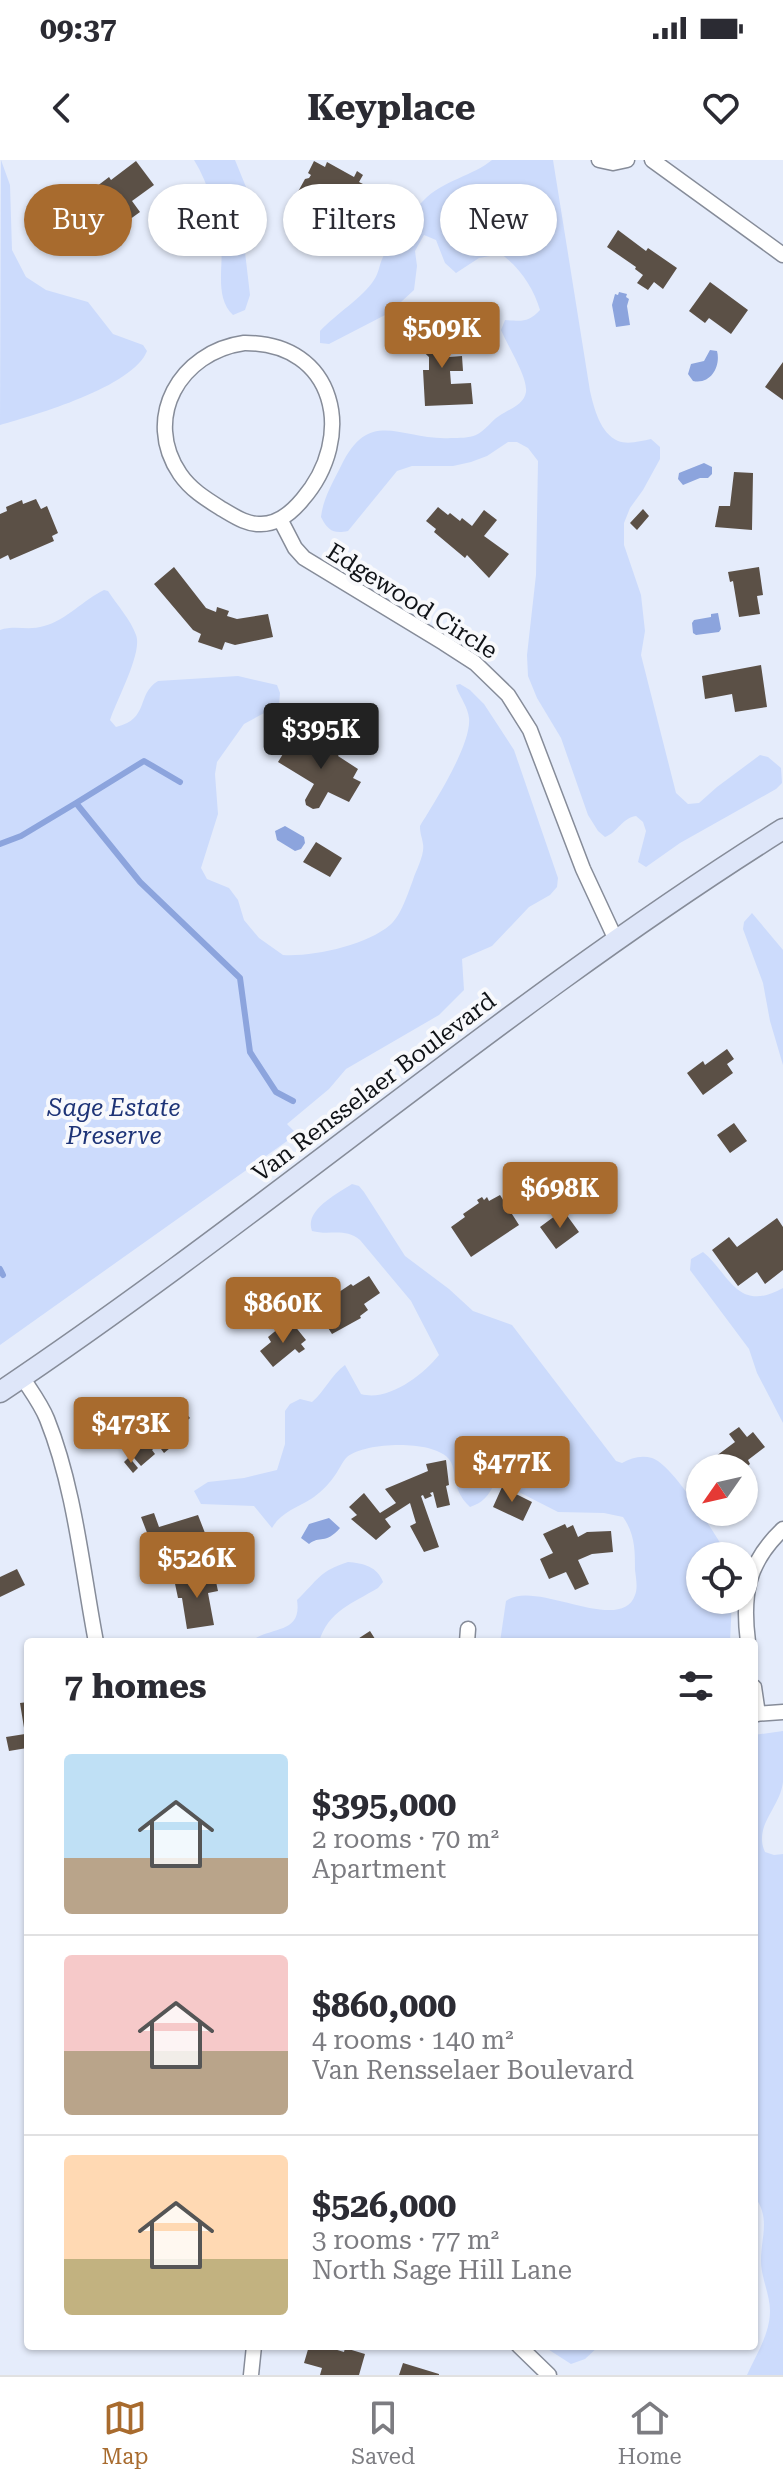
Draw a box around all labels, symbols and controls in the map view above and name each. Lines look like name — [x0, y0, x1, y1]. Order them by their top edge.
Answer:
text: 09:37 — [40, 11, 117, 46]
icon: back — [40, 86, 84, 130]
icon: heart — [699, 86, 743, 130]
text: Keyplace — [307, 87, 476, 129]
chip: Buy — [24, 184, 132, 256]
chip: Rent — [148, 184, 267, 256]
chip: Filters — [283, 184, 424, 256]
chip: New — [440, 184, 557, 256]
pin: $509K — [386, 302, 498, 370]
text: $509K — [403, 313, 481, 343]
street label: Edgewood Circle — [322, 537, 502, 665]
pin: $395K — [265, 703, 377, 771]
text: $395K — [282, 714, 360, 744]
street label: Van Rensselaer Boulevard — [247, 986, 501, 1188]
park label: Sage Estate Preserve — [47, 1094, 180, 1150]
pin: $698K — [504, 1162, 616, 1230]
text: $698K — [521, 1173, 599, 1203]
pin: $860K — [227, 1277, 339, 1345]
text: $860K — [244, 1288, 322, 1318]
pin: $473K — [75, 1397, 187, 1465]
text: $473K — [92, 1408, 170, 1438]
pin: $477K — [456, 1436, 568, 1504]
text: $477K — [473, 1447, 551, 1477]
north arrow — [686, 1454, 758, 1526]
map controls — [686, 1454, 758, 1614]
pin: $526K — [141, 1532, 253, 1600]
button: locate — [686, 1542, 758, 1614]
text: $526K — [158, 1543, 236, 1573]
icon: filters — [674, 1664, 718, 1708]
text: 7 homes — [64, 1666, 207, 1706]
text: $395,000 — [312, 1784, 456, 1824]
icon: home — [128, 1786, 224, 1882]
text: 2 rooms · 70 m² — [312, 1824, 499, 1854]
text: Apartment — [312, 1854, 446, 1884]
text: $860,000 — [312, 1985, 456, 2025]
icon: home — [128, 1987, 224, 2083]
text: 4 rooms · 140 m² — [312, 2025, 514, 2055]
text: Van Rensselaer Boulevard — [312, 2055, 634, 2085]
text: $526,000 — [312, 2185, 456, 2225]
icon: home — [128, 2187, 224, 2283]
text: 3 rooms · 77 m² — [312, 2225, 499, 2255]
text: North Sage Hill Lane — [312, 2255, 572, 2285]
tab: Map — [101, 2396, 148, 2469]
tab: Saved — [351, 2396, 415, 2469]
tab: Home — [618, 2396, 682, 2469]

